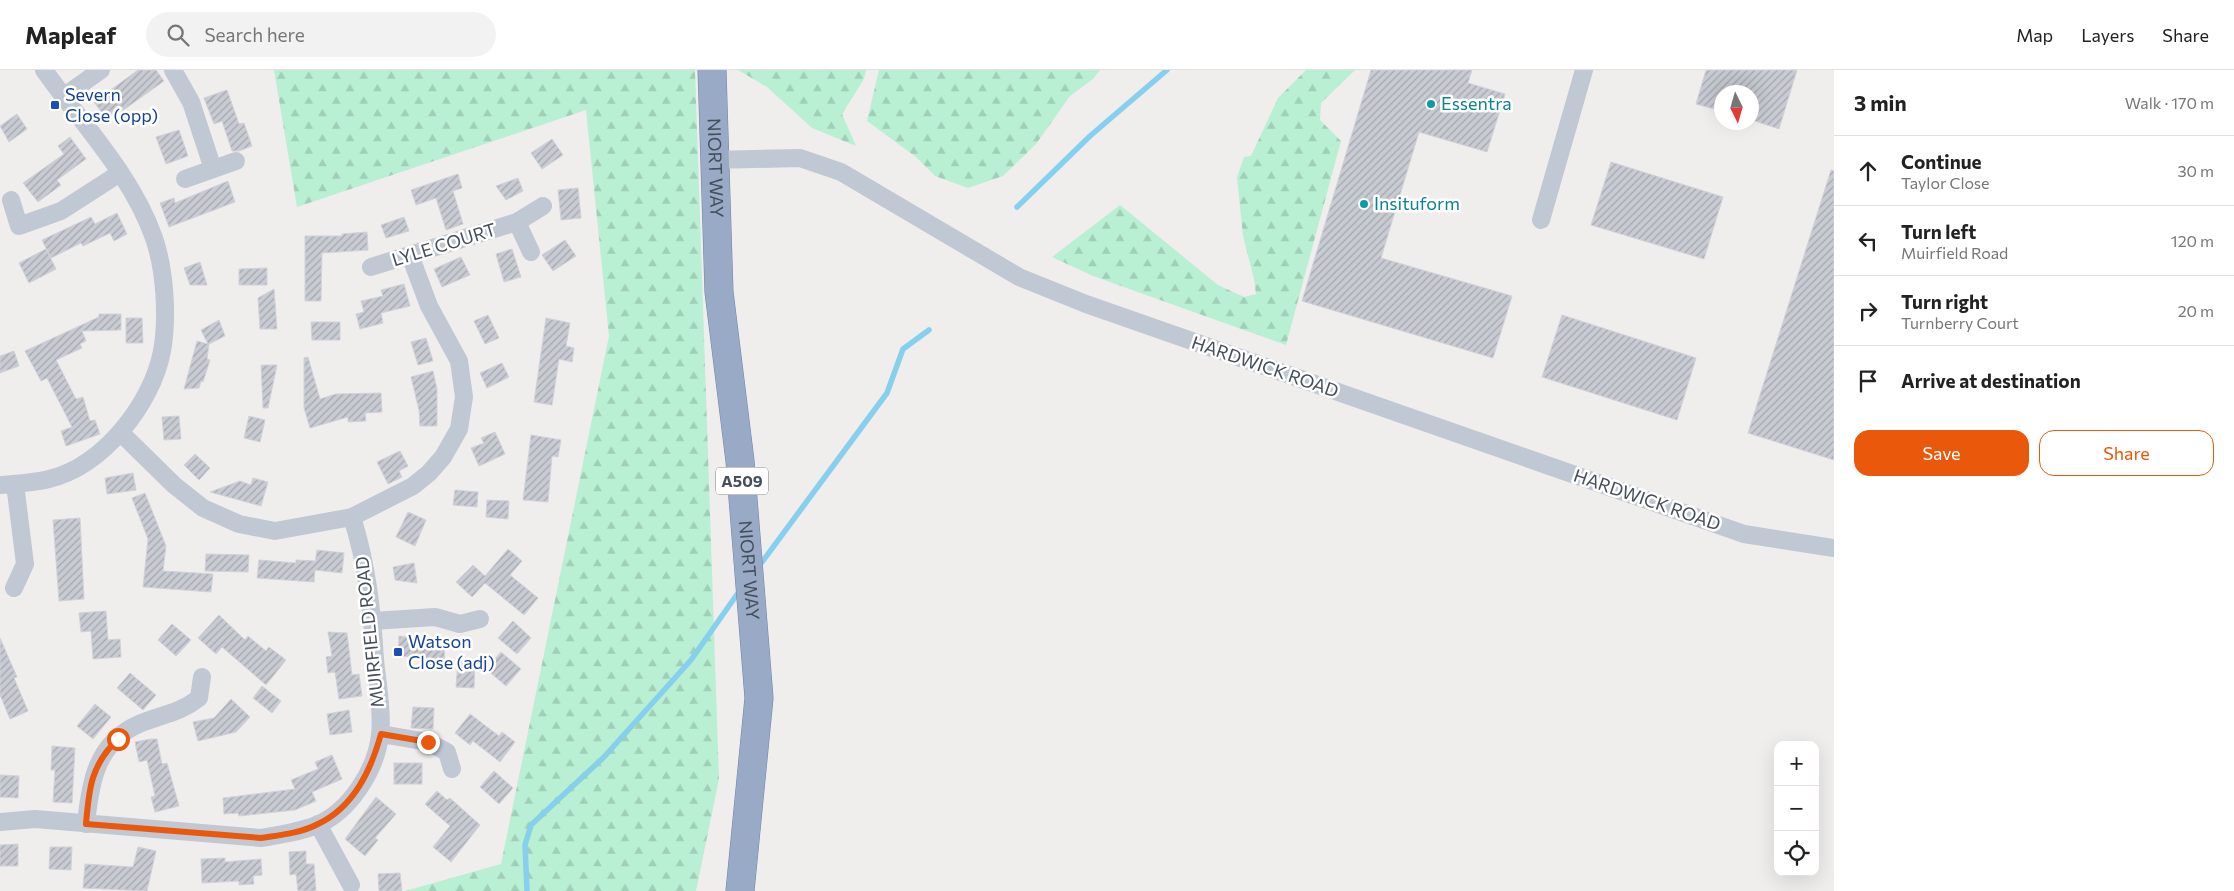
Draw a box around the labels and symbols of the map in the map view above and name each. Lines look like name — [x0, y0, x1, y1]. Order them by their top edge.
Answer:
place label: Severn Close (opp) — [65, 83, 158, 126]
north arrow — [1714, 85, 1759, 130]
place label: Essentra — [1441, 92, 1512, 114]
marker: Essentra — [1425, 98, 1437, 110]
marker: Severn Close (opp) — [49, 99, 61, 111]
street label: NIORT WAY — [704, 118, 729, 218]
place label: Insituform — [1374, 192, 1460, 214]
marker: Insituform — [1358, 198, 1370, 210]
street label: LYLE COURT — [389, 218, 499, 270]
street label: HARDWICK ROAD — [1189, 331, 1342, 401]
street label: HARDWICK ROAD — [1571, 464, 1724, 534]
road number: A509 — [716, 468, 768, 494]
street label: NIORT WAY — [735, 520, 765, 621]
street label: MUIRFIELD ROAD — [350, 555, 388, 709]
place label: Watson Close (adj) — [408, 630, 495, 673]
marker: Watson Close (adj) — [392, 646, 404, 658]
route start — [107, 728, 130, 751]
route end — [417, 731, 440, 754]

